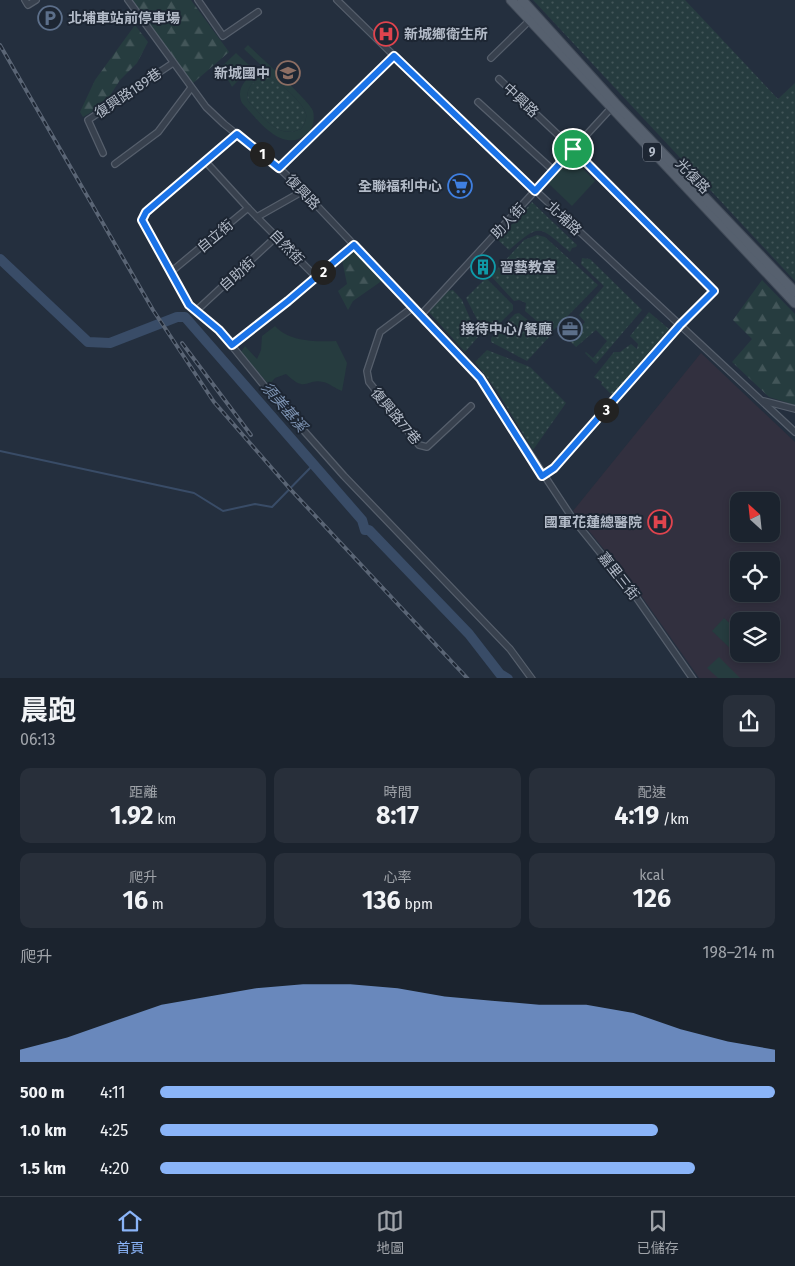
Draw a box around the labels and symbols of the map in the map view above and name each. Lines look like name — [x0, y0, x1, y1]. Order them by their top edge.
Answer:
parking icon: 北埔車站前停車場 — [37, 5, 63, 31]
place label: 北埔車站前停車場 — [68, 10, 180, 27]
hospital icon: 新城鄉衛生所 — [373, 21, 399, 47]
place label: 新城鄉衛生所 — [404, 26, 488, 43]
school or university icon: 新城國中 — [275, 60, 301, 86]
street label: 復興路189巷 — [92, 65, 165, 122]
place label: 新城國中 — [214, 65, 270, 82]
street label: 中興路 — [500, 80, 542, 121]
pin — [552, 128, 594, 170]
pin: 1 — [250, 142, 274, 166]
road number: 9 — [643, 142, 661, 162]
street label: 光復路 — [672, 155, 713, 197]
street label: 復興路 — [282, 171, 323, 213]
supermarket icon: 全聯福利中心 — [447, 173, 473, 199]
place label: 全聯福利中心 — [358, 178, 442, 195]
street label: 北埔路 — [543, 198, 585, 239]
street label: 助人街 — [488, 200, 529, 242]
street label: 自立街 — [194, 216, 237, 256]
street label: 自然街 — [266, 226, 307, 268]
street label: 自助街 — [216, 254, 259, 295]
building icon: 習藝教室 — [470, 254, 496, 280]
place label: 習藝教室 — [500, 259, 556, 276]
pin: 2 — [310, 260, 336, 284]
office icon: 接待中心/餐廳 — [557, 316, 583, 342]
place label: 接待中心/餐廳 — [461, 321, 552, 338]
water label: 須美基溪 — [258, 378, 312, 437]
street label: 復興路77巷 — [367, 385, 424, 448]
pin: 3 — [594, 398, 618, 422]
north arrow — [730, 492, 780, 542]
hospital icon: 國軍花蓮總醫院 — [647, 509, 673, 535]
place label: 國軍花蓮總醫院 — [544, 514, 642, 531]
street label: 嘉里三街 — [595, 549, 643, 604]

